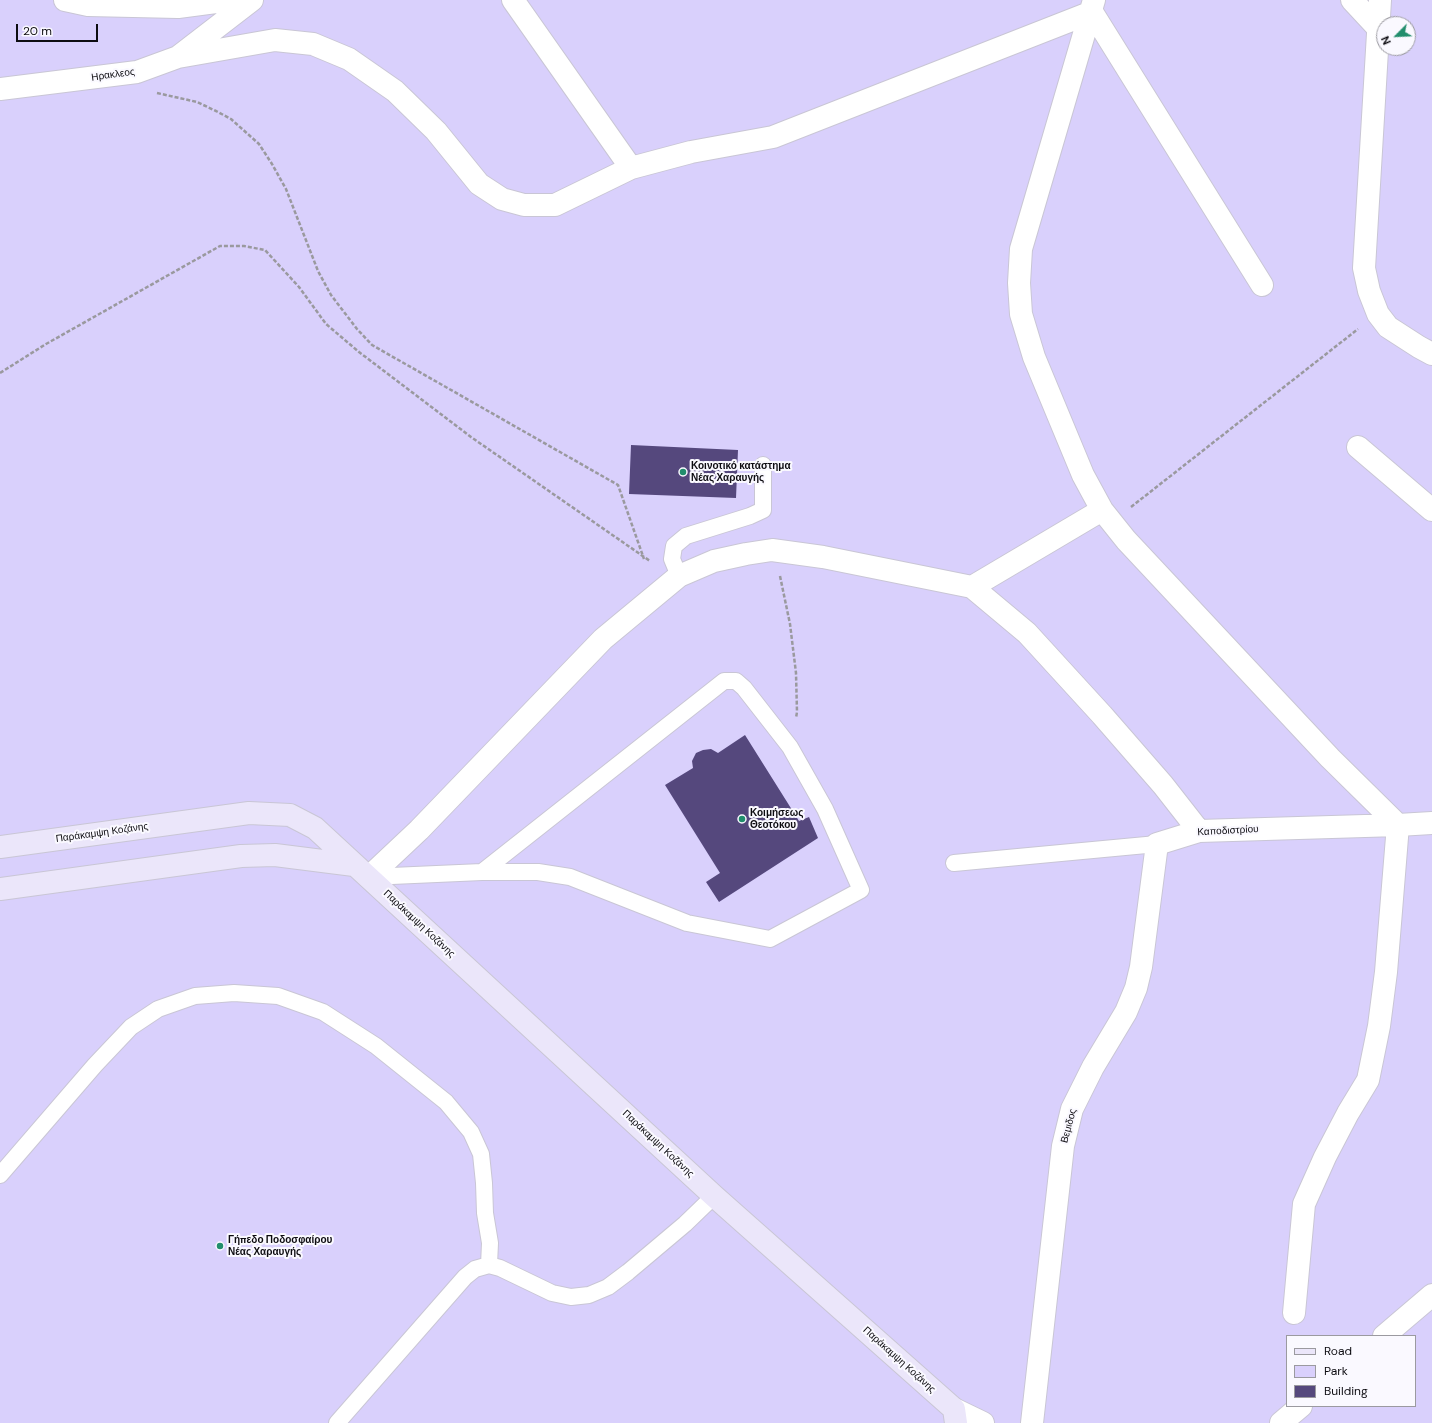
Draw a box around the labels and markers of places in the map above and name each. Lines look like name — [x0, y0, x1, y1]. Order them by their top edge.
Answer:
place label: Κοινοτικό κατάστημα Νέας Χαραυγής — [691, 460, 791, 484]
marker: Κοινοτικό κατάστημα Νέας Χαραυγής — [678, 467, 688, 477]
place label: Κοιμήσεως Θεοτόκου — [750, 807, 803, 830]
marker: Κοιμήσεως Θεοτόκου — [737, 814, 747, 824]
place label: Γήπεδο Ποδοσφαίρου Νέας Χαραυγής — [228, 1234, 332, 1258]
marker: Γήπεδο Ποδοσφαίρου Νέας Χαραυγής — [215, 1241, 225, 1251]

